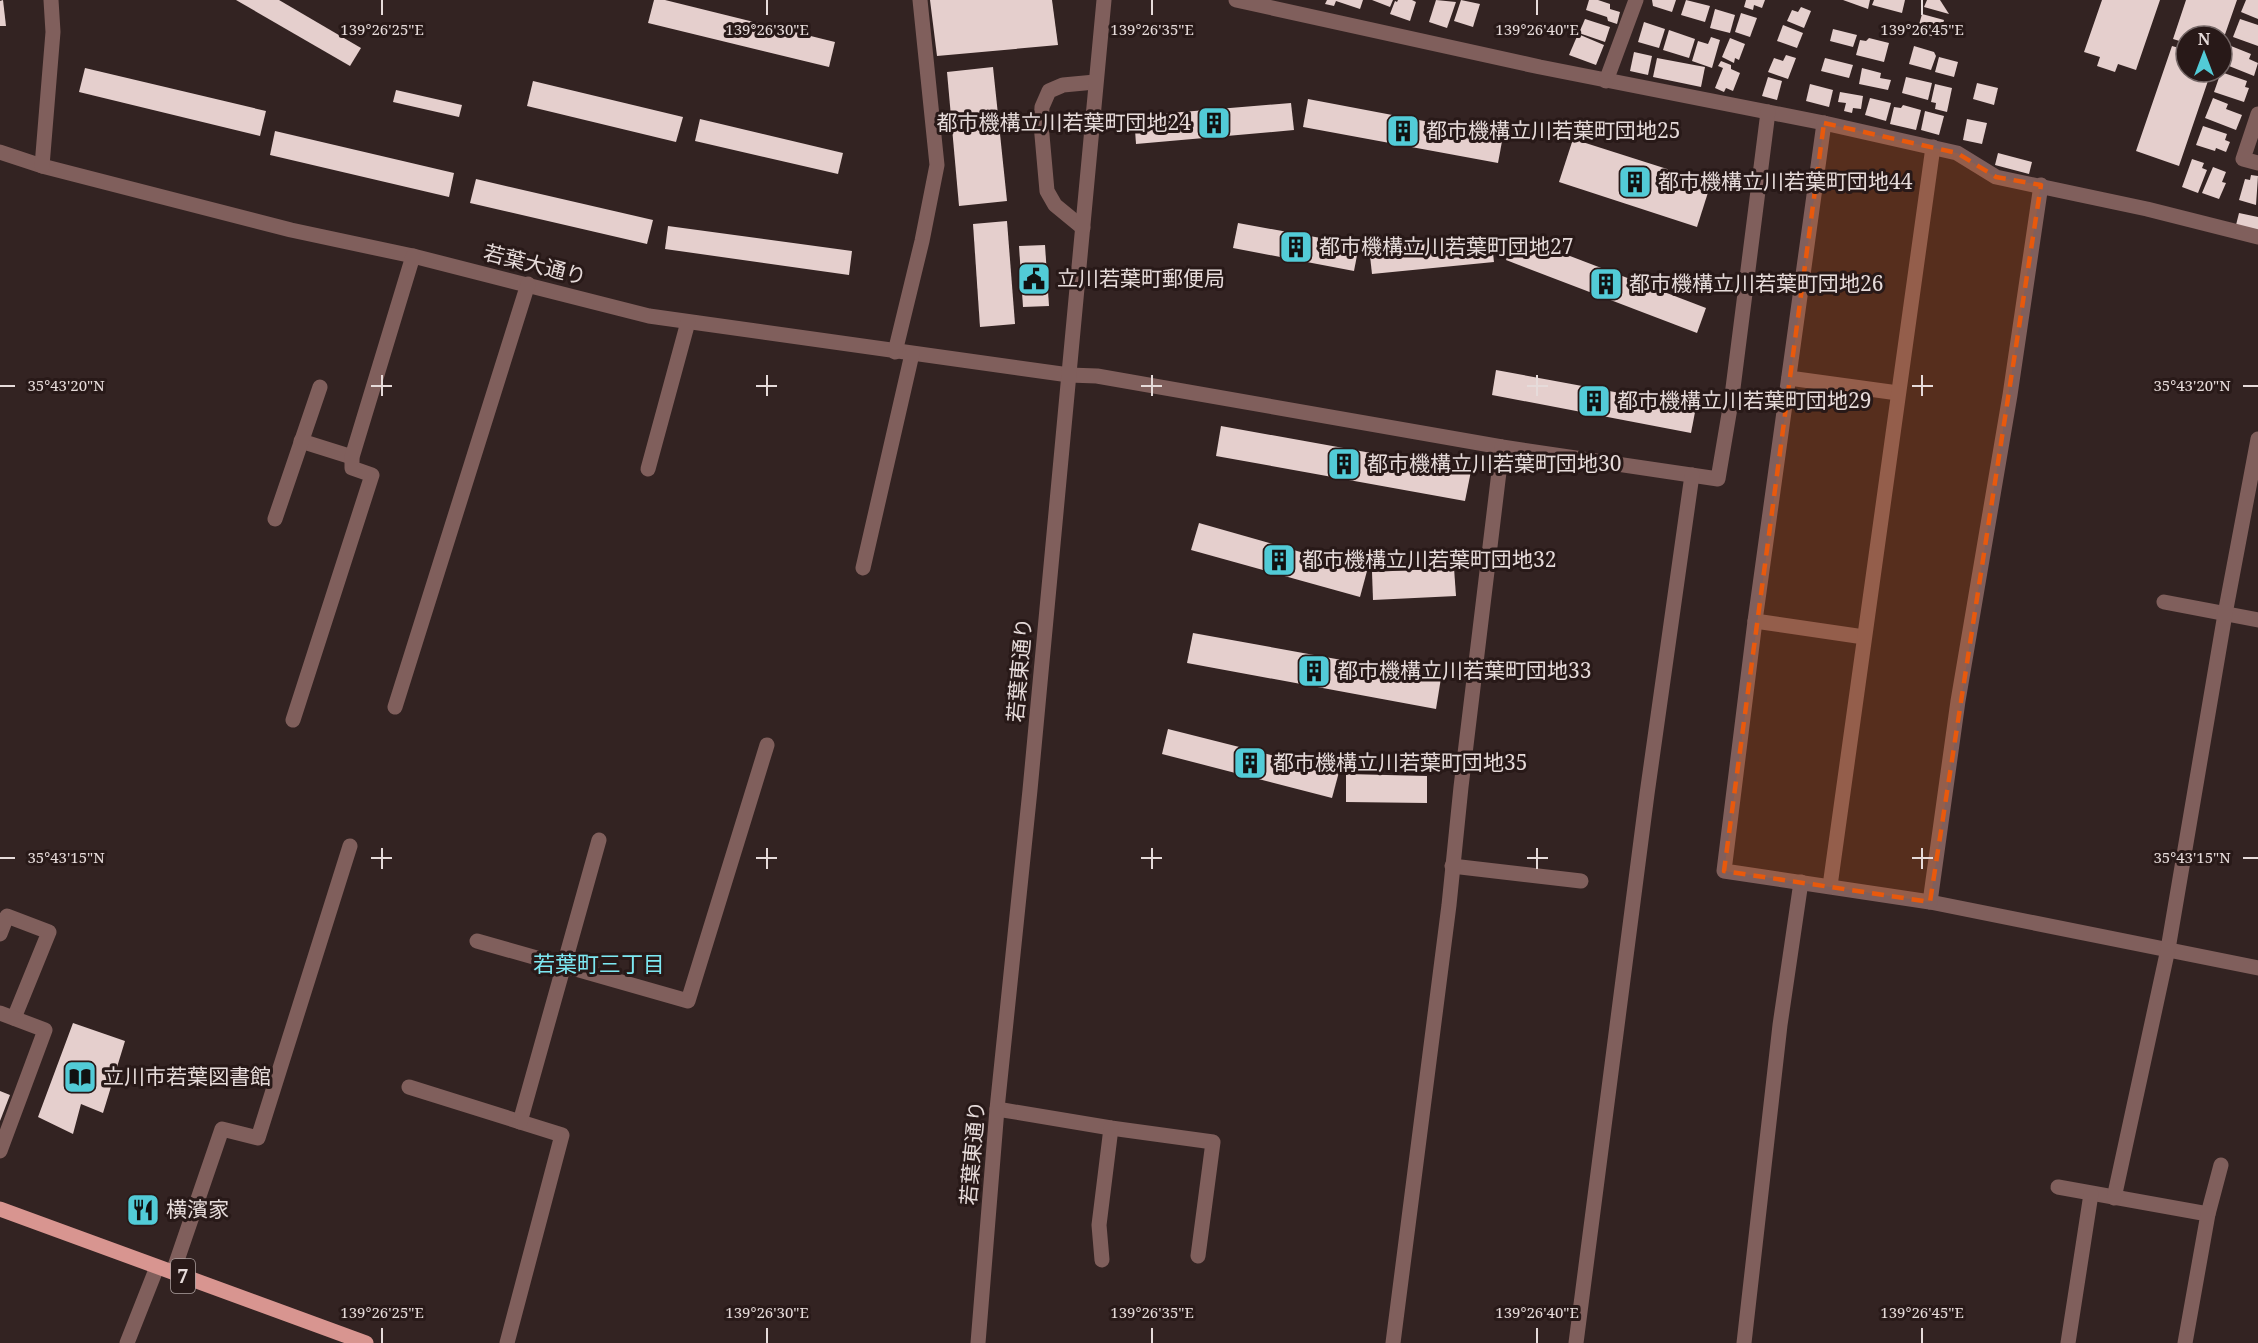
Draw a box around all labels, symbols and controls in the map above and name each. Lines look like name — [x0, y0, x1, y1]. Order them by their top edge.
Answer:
text: 139°26'25"E — [340, 19, 424, 39]
text: 139°26'30"E — [725, 19, 809, 39]
text: 139°26'35"E — [1110, 19, 1194, 39]
text: 139°26'40"E — [1495, 19, 1579, 39]
text: 139°26'45"E — [1880, 19, 1964, 39]
north arrow — [2174, 24, 2234, 84]
text: N — [2198, 28, 2211, 50]
building icon: 都市機構立川若葉町団地24 — [1196, 105, 1232, 141]
place label: 都市機構立川若葉町団地24 — [937, 108, 1191, 136]
building icon: 都市機構立川若葉町団地25 — [1385, 113, 1421, 149]
place label: 都市機構立川若葉町団地25 — [1426, 116, 1680, 144]
building icon: 都市機構立川若葉町団地44 — [1617, 164, 1653, 200]
place label: 都市機構立川若葉町団地44 — [1658, 167, 1913, 195]
building icon: 都市機構立川若葉町団地27 — [1278, 229, 1314, 265]
place label: 都市機構立川若葉町団地27 — [1319, 232, 1573, 260]
street label: 若葉大通り — [481, 238, 590, 290]
public building icon: 立川若葉町郵便局 — [1016, 261, 1052, 297]
place label: 立川若葉町郵便局 — [1057, 264, 1225, 292]
building icon: 都市機構立川若葉町団地26 — [1588, 266, 1624, 302]
place label: 都市機構立川若葉町団地26 — [1629, 269, 1883, 297]
text: 35°43'20"N — [27, 375, 105, 395]
text: 35°43'20"N — [2153, 375, 2231, 395]
building icon: 都市機構立川若葉町団地29 — [1576, 383, 1612, 419]
place label: 都市機構立川若葉町団地29 — [1617, 386, 1871, 414]
building icon: 都市機構立川若葉町団地30 — [1326, 446, 1362, 482]
place label: 都市機構立川若葉町団地30 — [1367, 449, 1621, 477]
building icon: 都市機構立川若葉町団地32 — [1261, 542, 1297, 578]
place label: 都市機構立川若葉町団地32 — [1302, 545, 1556, 573]
street label: 若葉東通り — [1000, 616, 1038, 723]
building icon: 都市機構立川若葉町団地33 — [1296, 653, 1332, 689]
place label: 都市機構立川若葉町団地33 — [1337, 656, 1591, 684]
building icon: 都市機構立川若葉町団地35 — [1232, 745, 1268, 781]
place label: 都市機構立川若葉町団地35 — [1273, 748, 1527, 776]
text: 35°43'15"N — [27, 847, 105, 867]
text: 35°43'15"N — [2153, 847, 2231, 867]
district label: 若葉町三丁目 — [533, 948, 665, 978]
library icon: 立川市若葉図書館 — [62, 1059, 98, 1095]
place label: 立川市若葉図書館 — [103, 1062, 271, 1090]
street label: 若葉東通り — [953, 1099, 991, 1206]
restaurant icon: 横濱家 — [125, 1192, 161, 1228]
place label: 横濱家 — [166, 1195, 229, 1223]
road number: 7 — [171, 1259, 195, 1293]
text: 139°26'25"E — [340, 1302, 424, 1322]
text: 139°26'30"E — [725, 1302, 809, 1322]
text: 139°26'35"E — [1110, 1302, 1194, 1322]
text: 139°26'40"E — [1495, 1302, 1579, 1322]
text: 139°26'45"E — [1880, 1302, 1964, 1322]

